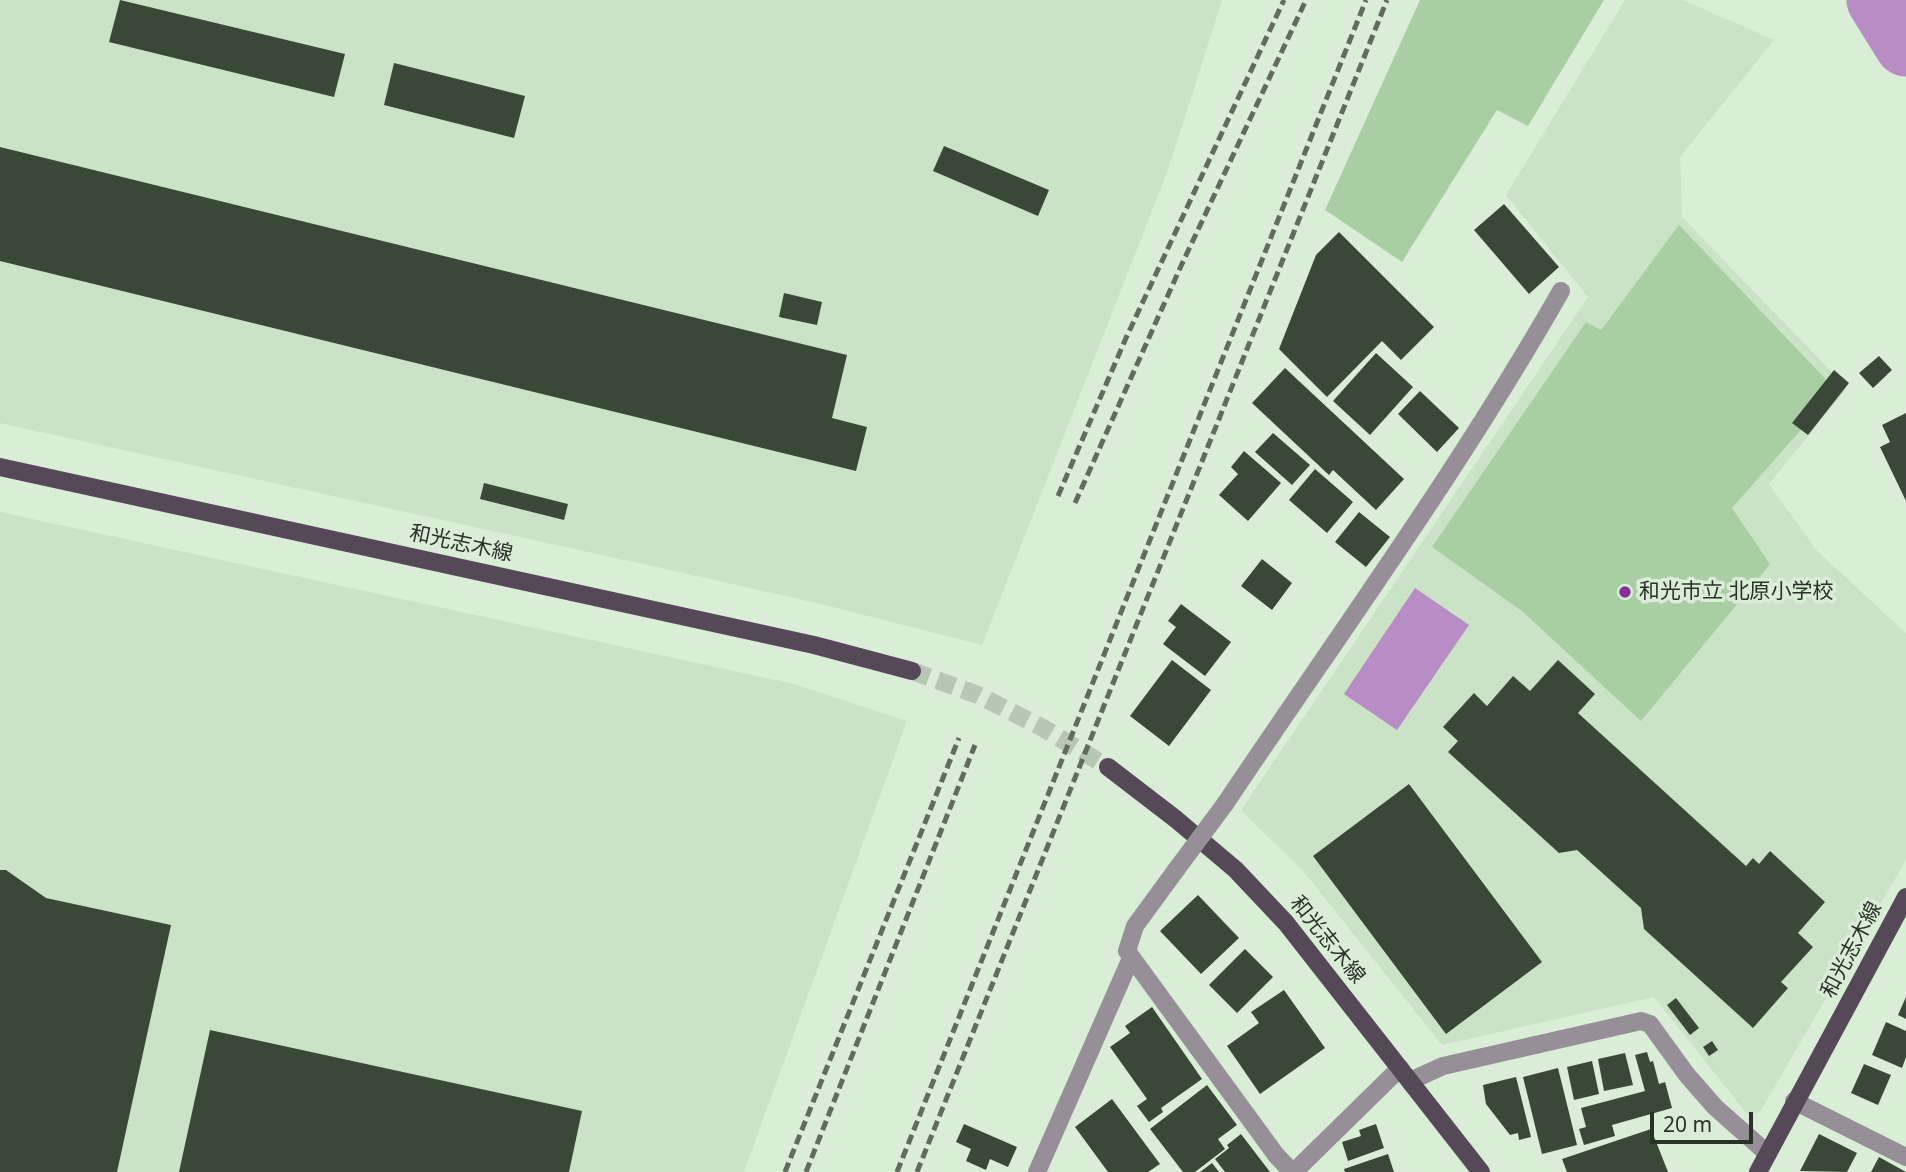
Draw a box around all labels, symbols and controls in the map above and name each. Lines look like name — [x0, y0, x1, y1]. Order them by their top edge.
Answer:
street label: 和光志木線 — [407, 521, 515, 567]
place label: 和光市立 北原小学校 — [1639, 579, 1833, 605]
marker: 和光市立 北原小学校 — [1617, 584, 1633, 600]
street label: 和光志木線 — [1284, 891, 1370, 989]
street label: 和光志木線 — [1816, 898, 1888, 1002]
scale bar — [1654, 1098, 1757, 1142]
text: 20 m — [1663, 1110, 1712, 1138]

